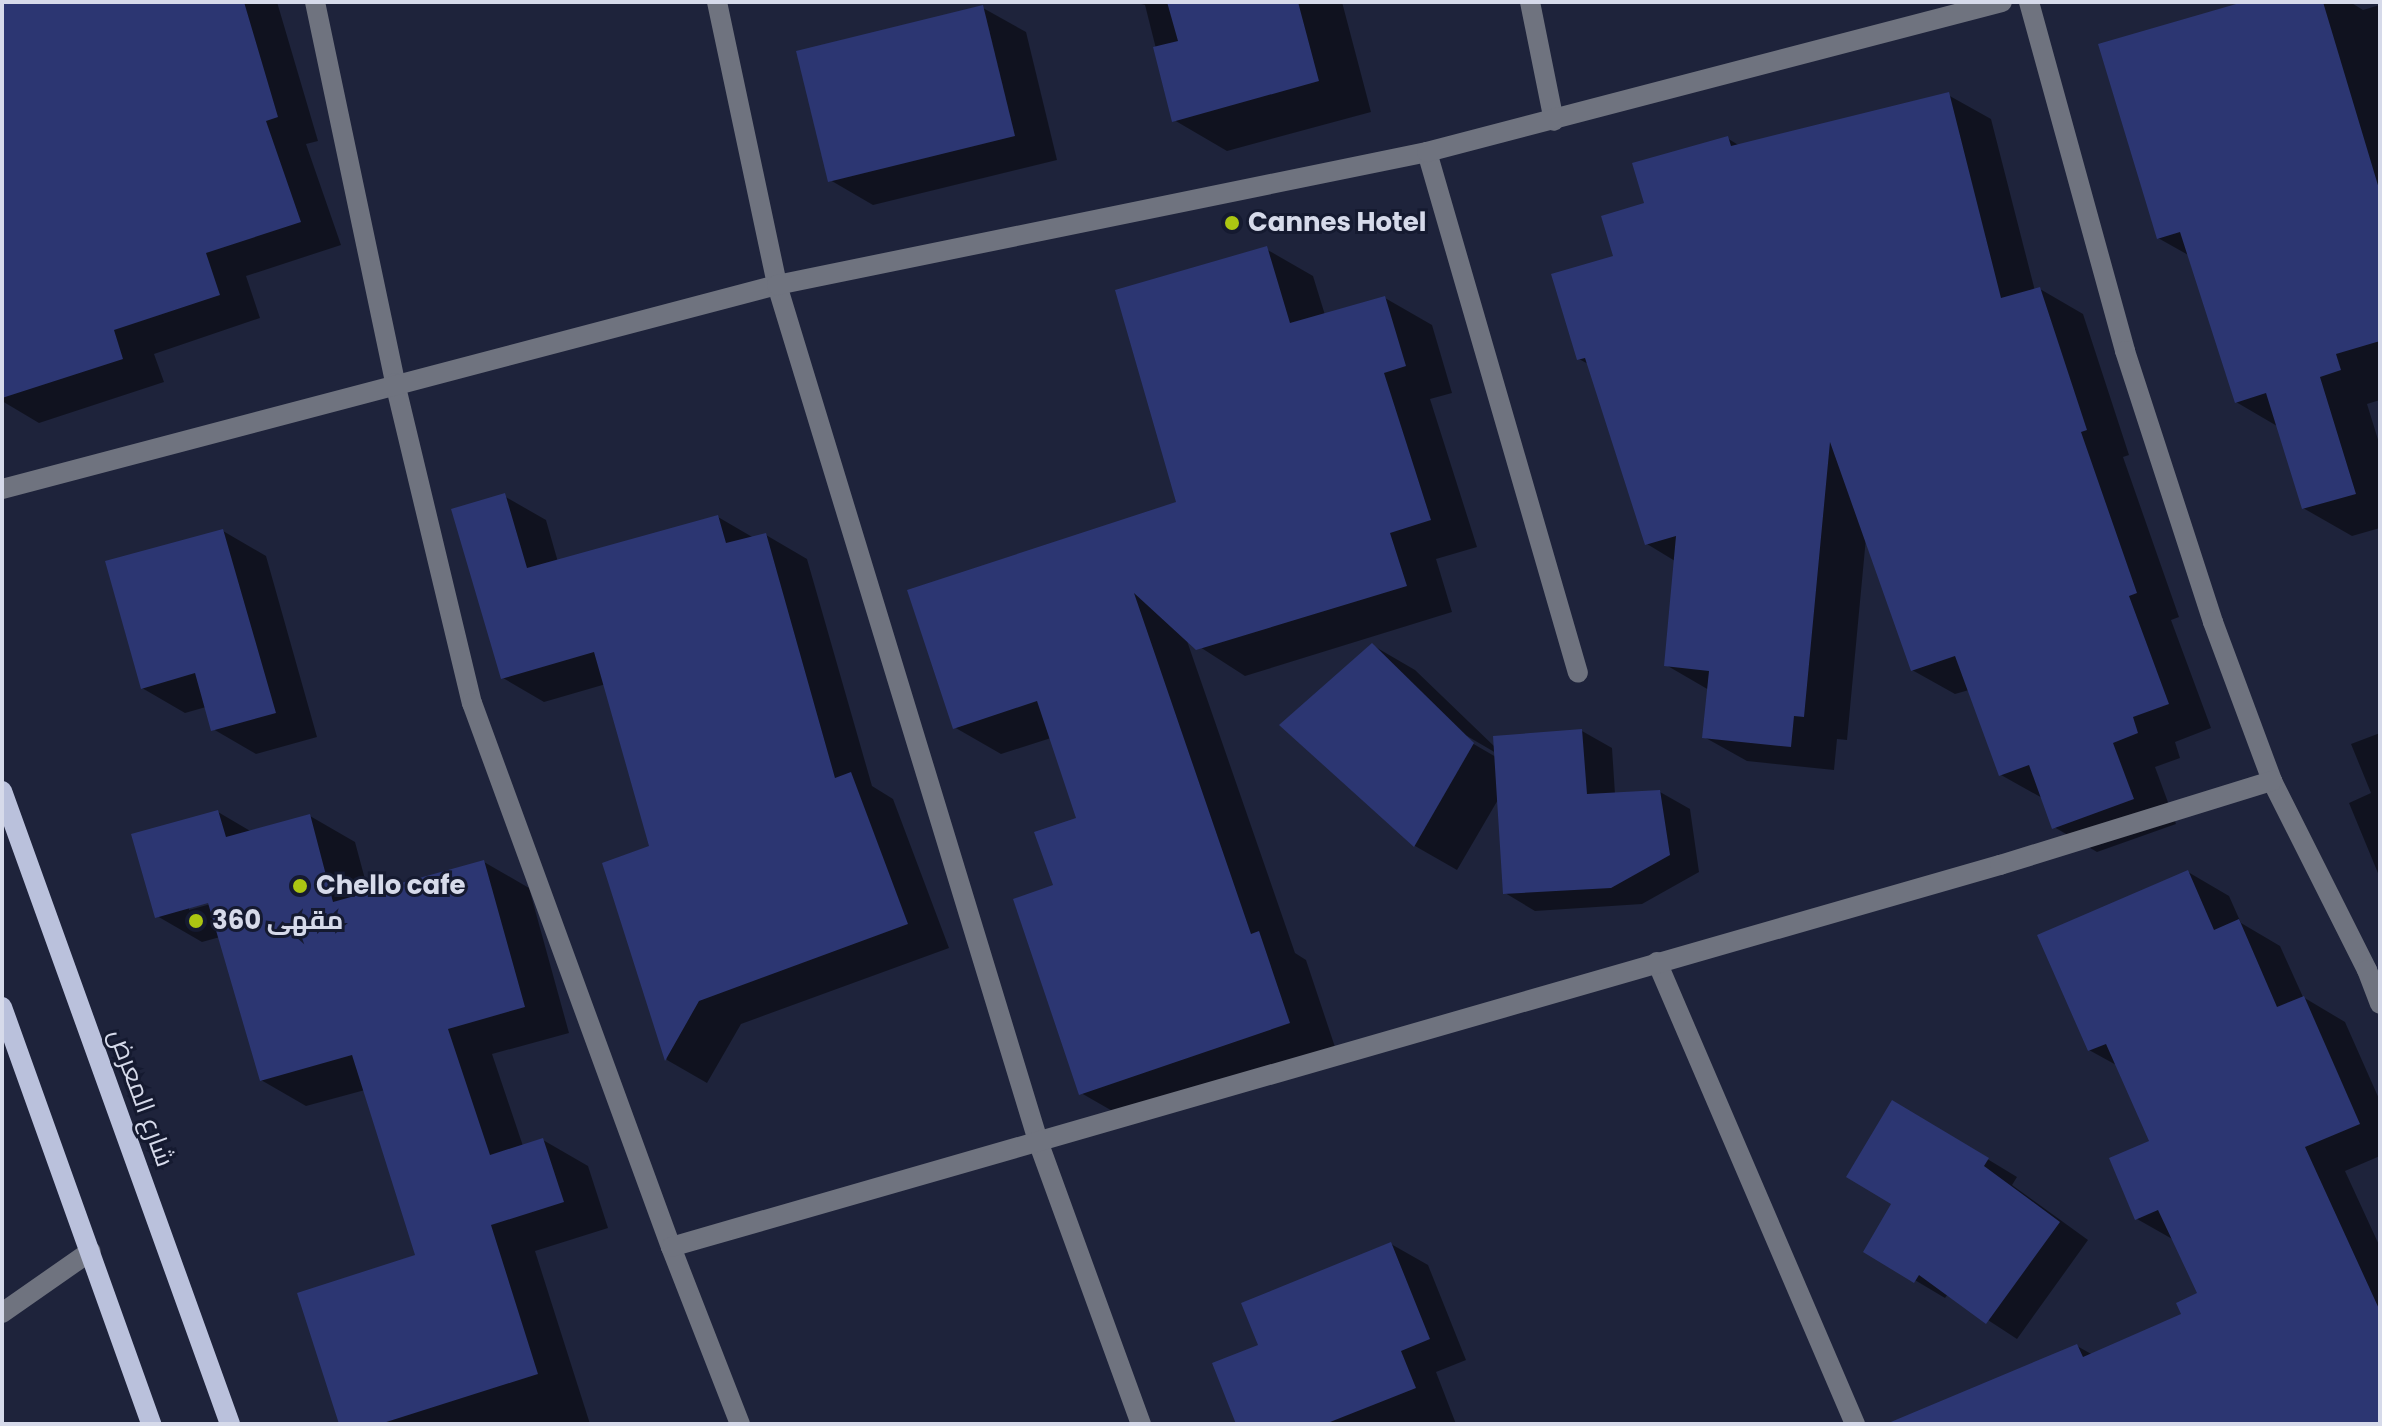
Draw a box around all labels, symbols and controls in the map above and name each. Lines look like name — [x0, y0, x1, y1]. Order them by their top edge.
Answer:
place label: Cannes Hotel — [1248, 207, 1426, 239]
marker: Cannes Hotel — [1223, 214, 1241, 232]
place label: Chello cafe — [316, 870, 466, 902]
marker: Chello cafe — [291, 877, 309, 895]
place label: مقهى 360 — [212, 905, 343, 937]
marker: مقهى 360 — [187, 912, 205, 930]
street label: شارع المعرض — [102, 1025, 180, 1171]

